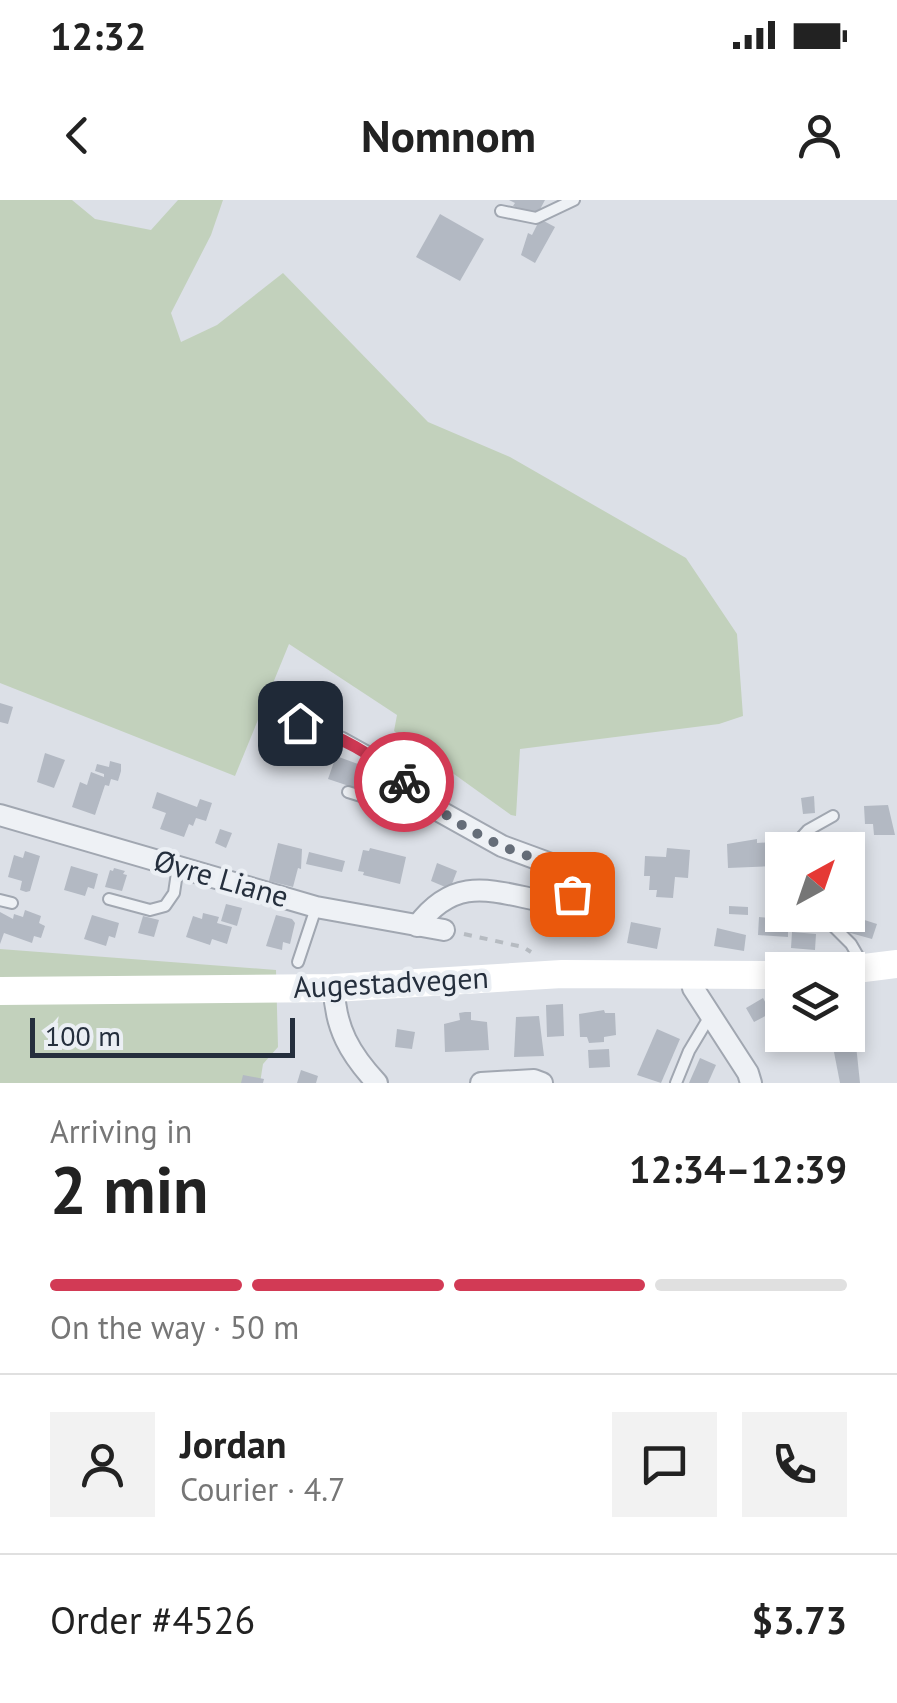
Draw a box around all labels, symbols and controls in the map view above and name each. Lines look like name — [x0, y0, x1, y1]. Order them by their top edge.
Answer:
text: 12:32 — [50, 11, 146, 60]
text: Nomnom — [361, 106, 536, 164]
icon: back — [50, 108, 105, 163]
icon: person — [792, 108, 847, 163]
pin — [258, 681, 343, 766]
icon: home — [273, 696, 328, 751]
courier — [354, 732, 454, 832]
icon: bike — [377, 755, 432, 810]
north arrow — [765, 832, 865, 932]
map controls — [765, 832, 865, 1052]
street label: Øvre Liane — [150, 840, 293, 915]
pin — [530, 852, 615, 937]
icon: bag — [545, 867, 600, 922]
button: layers — [765, 952, 865, 1052]
street label: Augestadvegen — [292, 957, 490, 1006]
scale bar — [30, 1013, 295, 1058]
text: 100 m — [45, 1017, 121, 1054]
text: Arriving in — [50, 1110, 192, 1152]
text: 12:34–12:39 — [629, 1144, 847, 1193]
text: 2 min — [50, 1147, 209, 1231]
text: On the way · 50 m — [50, 1306, 299, 1348]
button: person — [50, 1412, 155, 1517]
button: chat — [612, 1412, 717, 1517]
button: phone — [742, 1412, 847, 1517]
text: Jordan — [180, 1419, 286, 1468]
text: Courier · 4.7 — [180, 1468, 346, 1510]
text: Order #4526 — [50, 1595, 255, 1644]
text: $3.73 — [751, 1595, 847, 1644]

